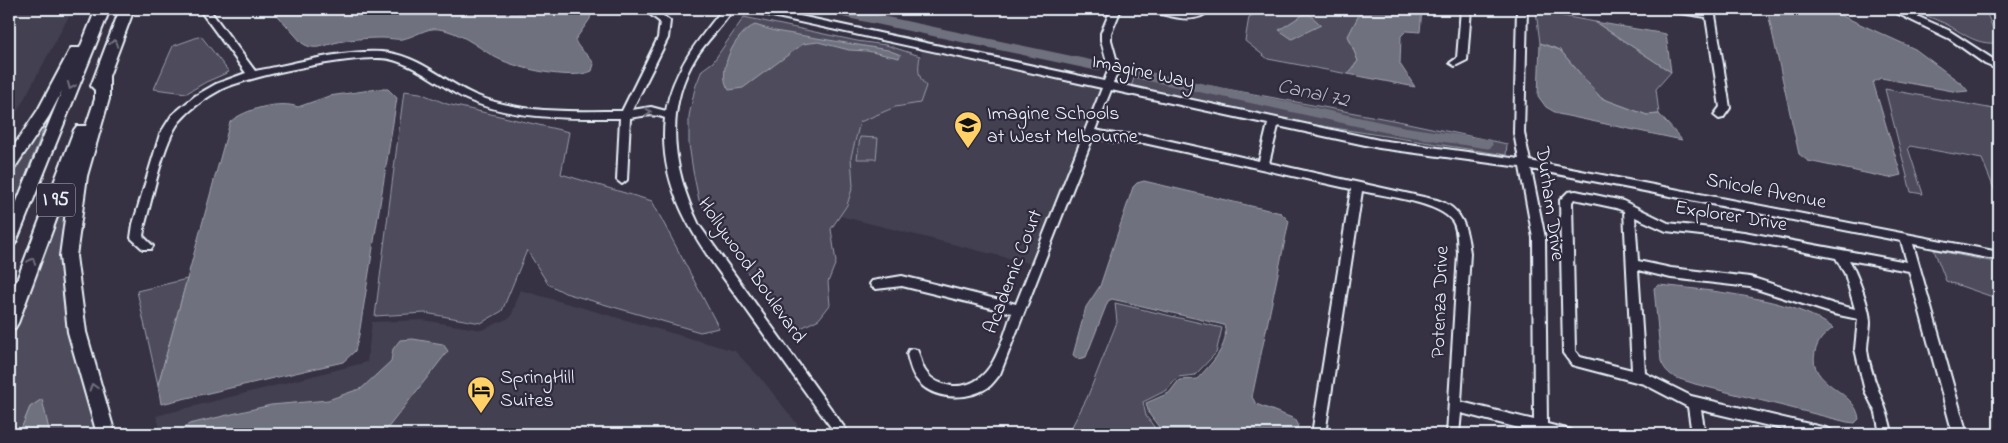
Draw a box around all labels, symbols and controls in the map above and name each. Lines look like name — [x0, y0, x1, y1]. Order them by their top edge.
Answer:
one-way arrow — [108, 39, 118, 47]
street label: Imagine Way — [1088, 48, 1197, 99]
water label: Canal 72 — [1274, 72, 1353, 117]
one-way arrow — [67, 81, 78, 90]
place label: Imagine Schools at West Melbourne — [987, 100, 1138, 152]
one-way arrow — [644, 107, 652, 118]
school or university icon: Imagine Schools at West Melbourne — [953, 110, 983, 149]
street label: Durham Drive — [1527, 144, 1571, 263]
street label: Snicole Avenue — [1703, 166, 1829, 218]
road number: I 95 — [37, 184, 75, 216]
street label: Hollywood Boulevard — [690, 192, 812, 350]
street label: Explorer Drive — [1673, 194, 1789, 240]
street label: Academic Court — [977, 205, 1051, 338]
street label: Potenza Drive — [1425, 245, 1457, 359]
one-way arrow — [26, 258, 36, 266]
place label: SpringHill Suites — [500, 364, 574, 416]
hotel icon: SpringHill Suites — [466, 375, 496, 414]
one-way arrow — [88, 384, 98, 392]

